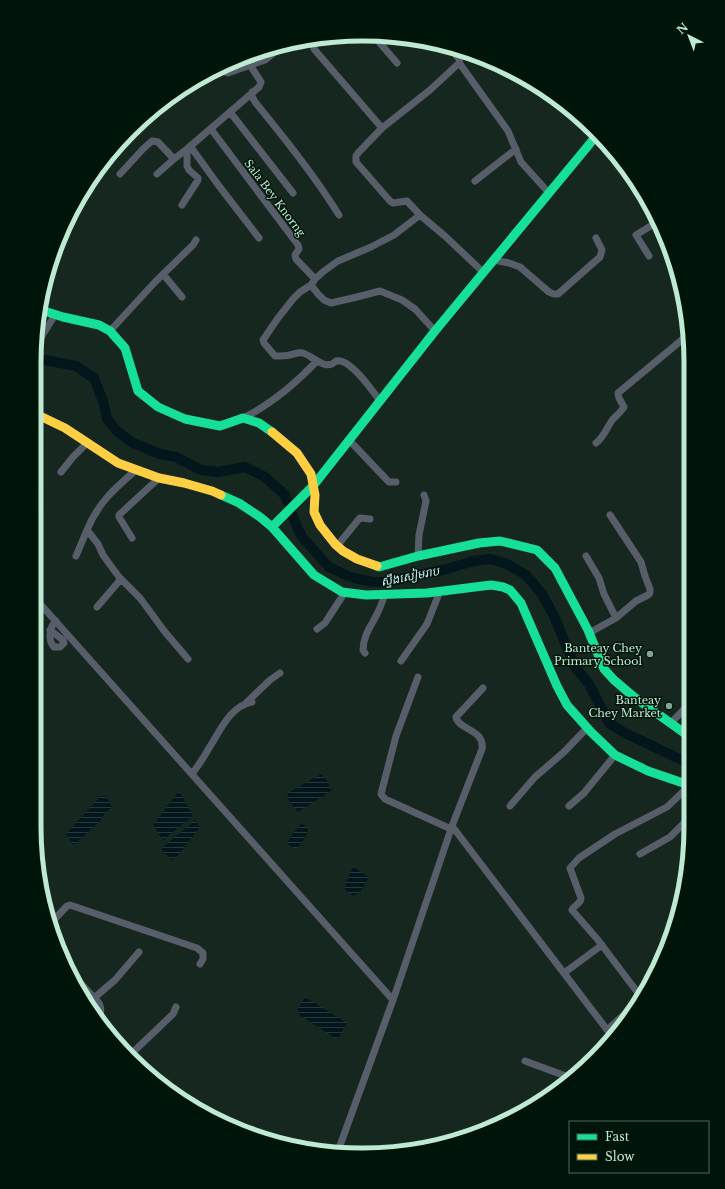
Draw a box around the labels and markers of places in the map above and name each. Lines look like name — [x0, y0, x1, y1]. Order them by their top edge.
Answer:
place label: Banteay Chey Primary School — [554, 641, 642, 668]
marker: Banteay Chey Primary School — [645, 649, 655, 659]
place label: Banteay Chey Market — [588, 693, 662, 720]
marker: Banteay Chey Market — [664, 701, 674, 711]

